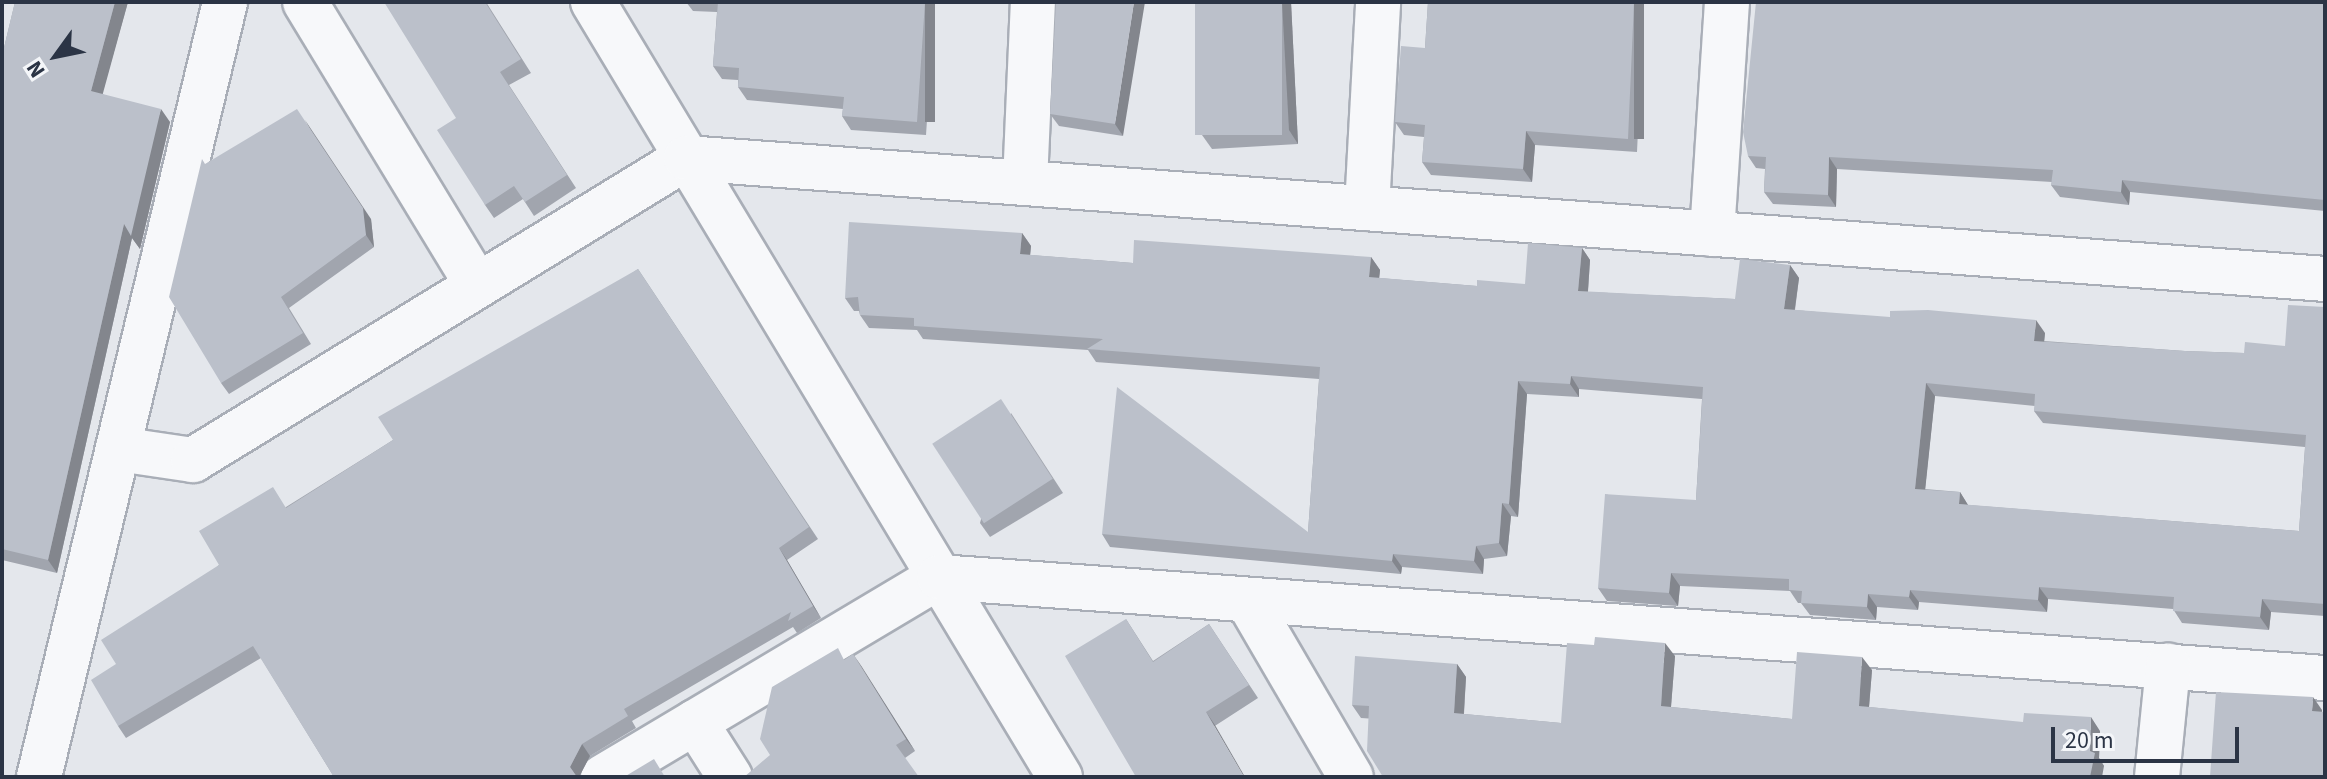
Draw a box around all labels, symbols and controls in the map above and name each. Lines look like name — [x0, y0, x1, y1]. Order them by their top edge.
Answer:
north arrow — [16, 16, 96, 96]
text: N — [18, 54, 53, 84]
scale bar — [2055, 711, 2243, 761]
text: 20 m — [2065, 723, 2114, 758]

